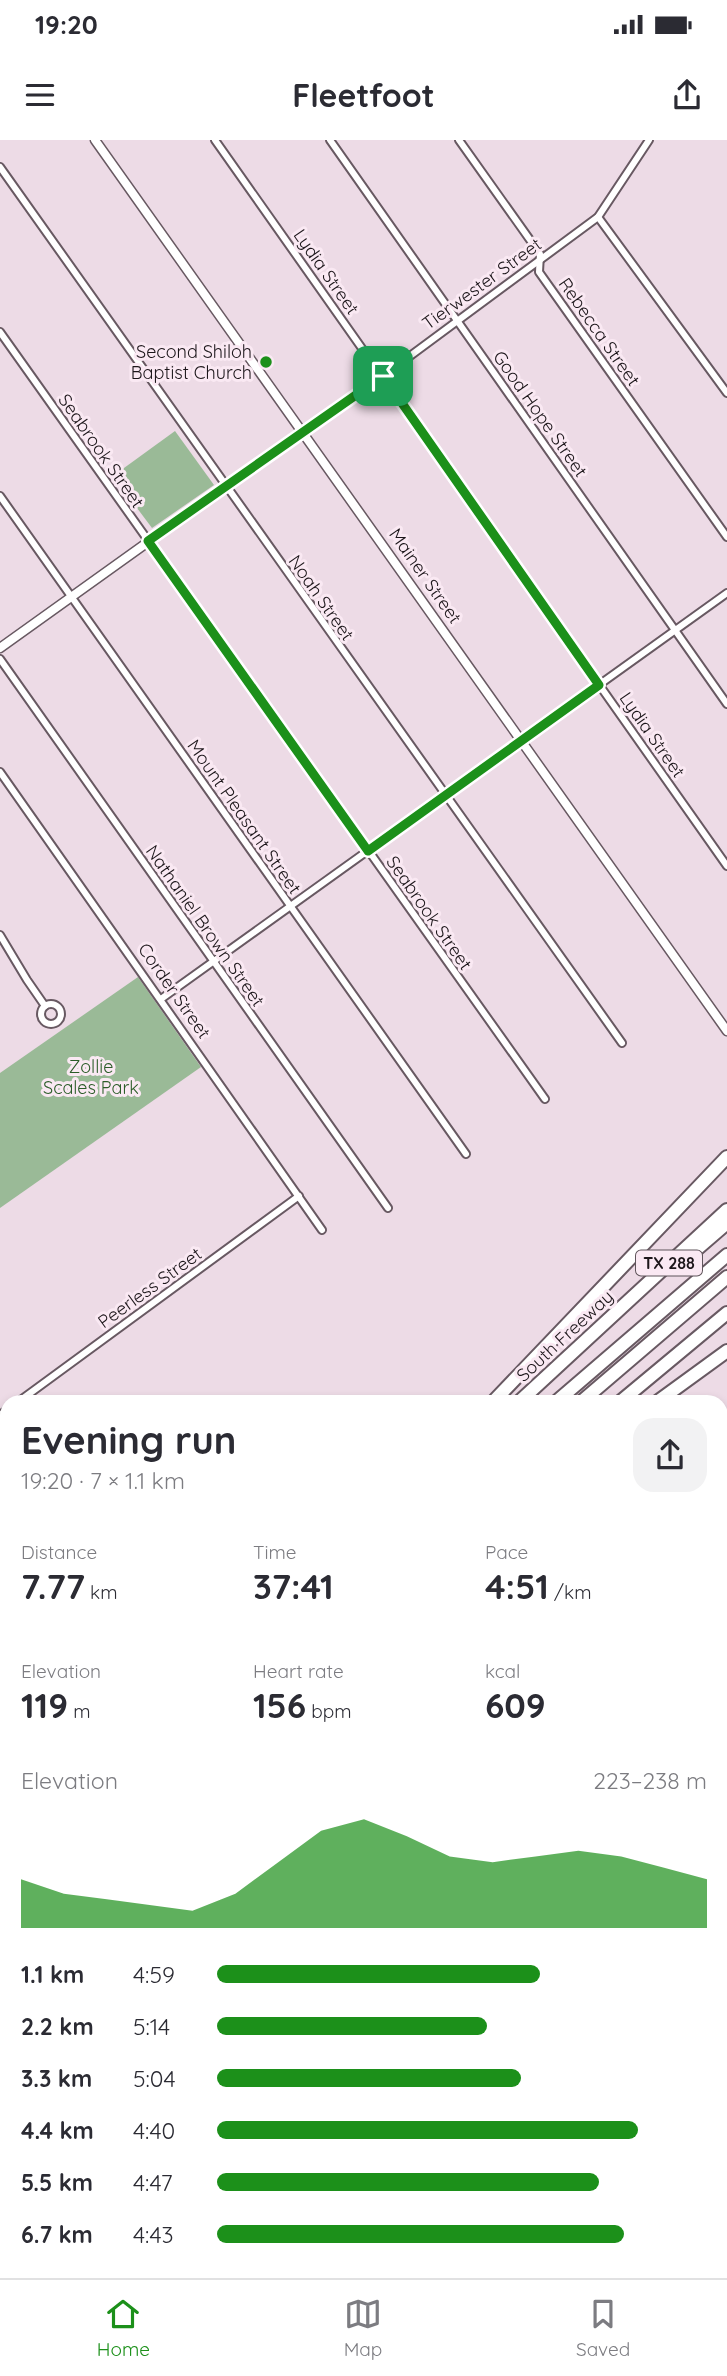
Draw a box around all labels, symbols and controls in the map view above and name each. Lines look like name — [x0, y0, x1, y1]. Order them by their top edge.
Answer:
text: 19:20 — [35, 8, 98, 41]
text: Fleetfoot — [292, 75, 435, 115]
icon: menu — [21, 76, 59, 114]
icon: share — [668, 76, 706, 114]
street label: Lydia Street — [289, 225, 364, 319]
street label: Tierwester Street — [417, 233, 546, 335]
street label: Rebecca Street — [554, 273, 645, 390]
place label: Second Shiloh Baptist Church — [131, 340, 252, 384]
pin — [353, 346, 413, 406]
street label: Good Hope Street — [488, 346, 593, 481]
marker: Second Shiloh Baptist Church — [258, 354, 274, 370]
icon: arrive — [364, 357, 402, 395]
street label: Seabrook Street — [54, 389, 149, 512]
street label: Mainer Street — [384, 524, 467, 628]
street label: Noah Street — [284, 550, 359, 645]
street label: Lydia Street — [615, 688, 690, 782]
street label: Mount Pleasant Street — [182, 735, 306, 898]
street label: Nathaniel Brown Street — [141, 841, 270, 1011]
street label: Seabrook Street — [382, 851, 477, 974]
street label: Corder Street — [133, 939, 216, 1043]
park label: Zollie Scales Park — [43, 1055, 139, 1099]
street label: Peerless Street — [93, 1242, 206, 1333]
road number: TX 288 — [636, 1250, 702, 1275]
street label: South Freeway — [511, 1285, 618, 1386]
text: Evening run — [21, 1416, 236, 1464]
button: share — [633, 1418, 707, 1492]
text: 19:20 · 7 × 1.1 km — [21, 1466, 185, 1495]
text: Distance — [21, 1540, 97, 1564]
text: Time — [253, 1540, 297, 1564]
text: Pace — [485, 1540, 528, 1564]
text: 7.77 — [21, 1564, 85, 1608]
text: 37:41 — [253, 1564, 334, 1608]
text: 4:51 — [485, 1564, 549, 1608]
text: km — [85, 1580, 118, 1604]
text: /km — [549, 1580, 592, 1604]
text: Elevation — [21, 1659, 101, 1683]
text: Heart rate — [253, 1659, 344, 1683]
text: kcal — [485, 1659, 520, 1683]
text: 119 — [21, 1683, 68, 1727]
text: 156 — [253, 1683, 306, 1727]
text: 609 — [485, 1683, 546, 1727]
text: m — [68, 1699, 91, 1723]
text: bpm — [306, 1699, 352, 1723]
text: Elevation — [21, 1766, 118, 1795]
text: 223–238 m — [593, 1766, 707, 1795]
text: 1.1 km — [21, 1960, 84, 1989]
text: 4:59 — [133, 1960, 175, 1989]
text: 2.2 km — [21, 2012, 94, 2041]
text: 5:14 — [133, 2012, 170, 2041]
text: 3.3 km — [21, 2064, 92, 2093]
text: 5:04 — [133, 2064, 176, 2093]
text: 4.4 km — [21, 2116, 94, 2145]
text: 4:40 — [133, 2116, 175, 2145]
text: 5.5 km — [21, 2168, 93, 2197]
text: 4:47 — [133, 2168, 173, 2197]
text: 6.7 km — [21, 2220, 93, 2249]
text: 4:43 — [133, 2220, 174, 2249]
tab: Home — [97, 2295, 150, 2361]
tab: Map — [344, 2295, 382, 2361]
tab: Saved — [576, 2295, 630, 2361]

